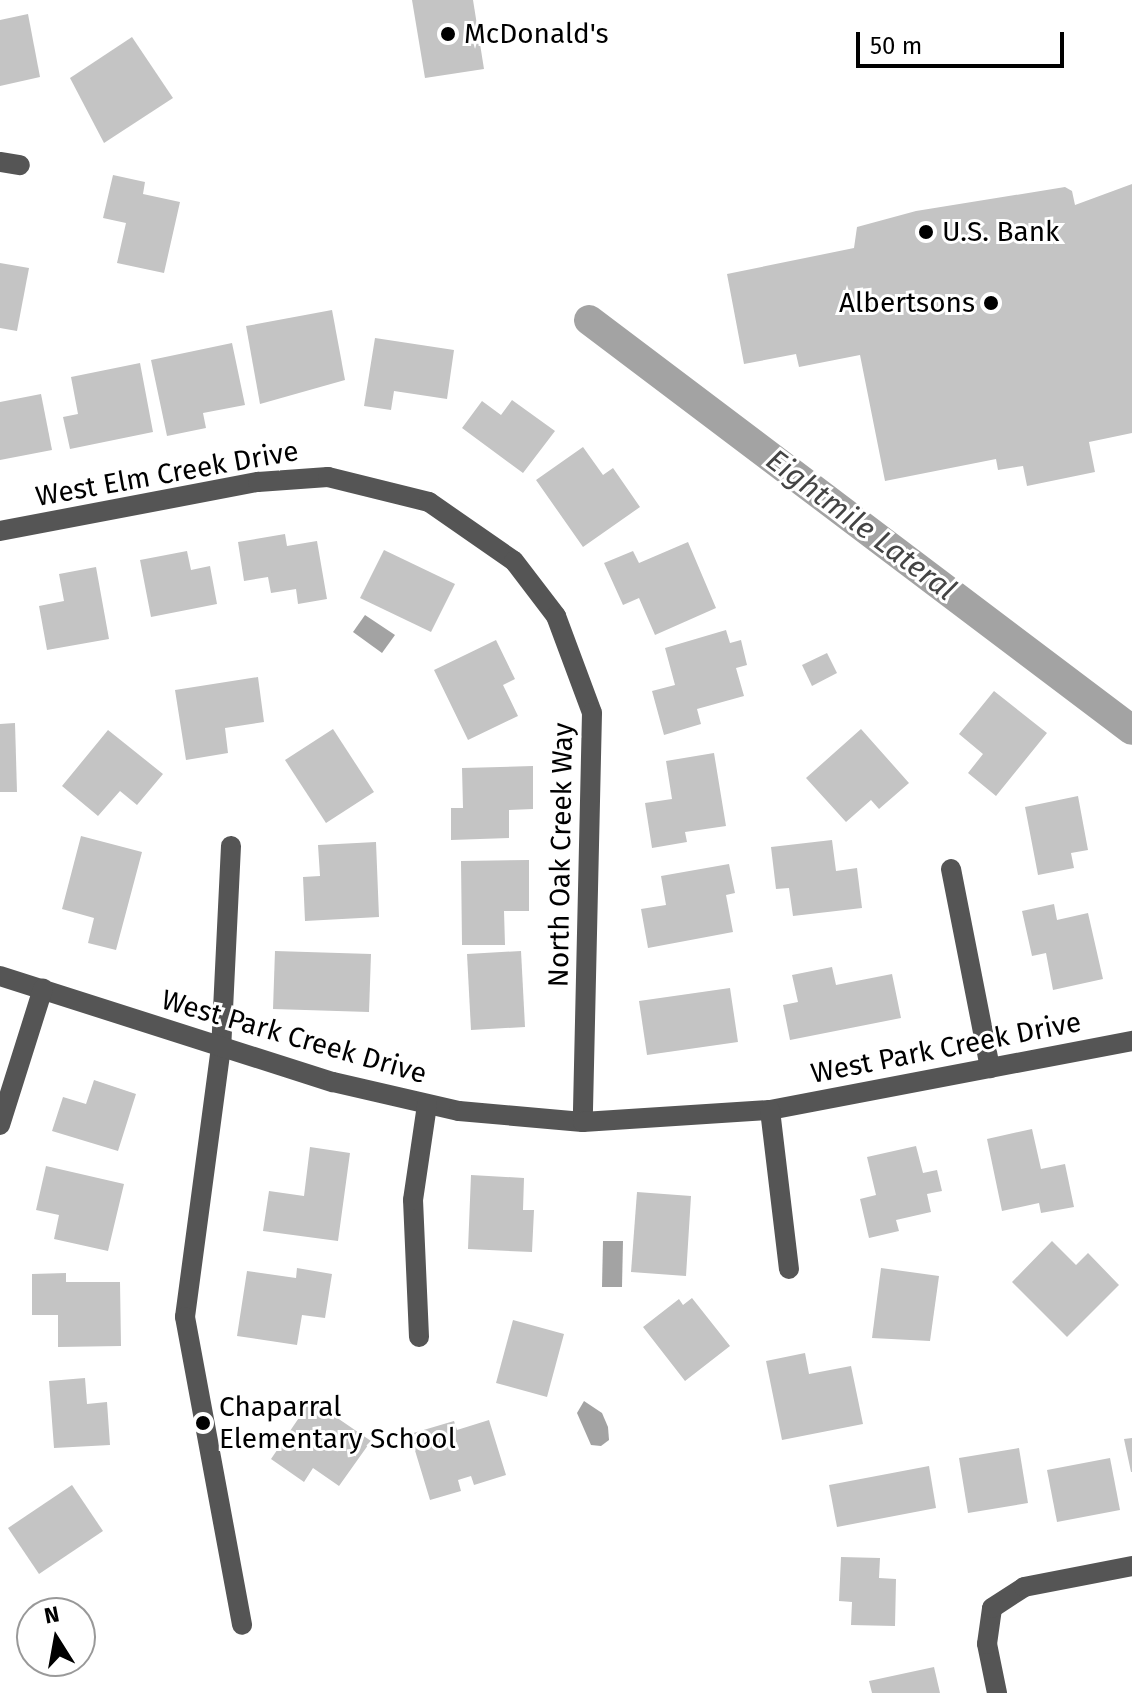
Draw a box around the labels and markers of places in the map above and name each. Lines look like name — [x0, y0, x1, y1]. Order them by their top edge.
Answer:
place label: McDonald's — [464, 17, 609, 51]
marker: McDonald's — [439, 25, 457, 43]
place label: U.S. Bank — [942, 215, 1059, 249]
marker: U.S. Bank — [917, 223, 935, 241]
place label: Albertsons — [839, 286, 975, 320]
marker: Albertsons — [982, 294, 1000, 312]
place label: Chaparral Elementary School — [219, 1390, 456, 1456]
marker: Chaparral Elementary School — [194, 1414, 212, 1432]

